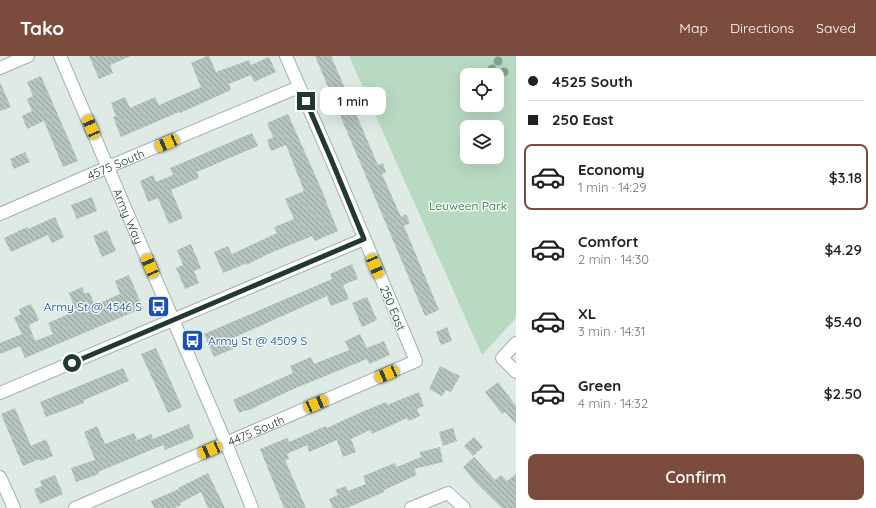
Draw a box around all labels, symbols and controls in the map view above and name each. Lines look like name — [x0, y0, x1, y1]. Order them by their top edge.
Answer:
text: Tako — [20, 16, 64, 40]
text: Map — [679, 19, 708, 37]
text: Directions — [730, 19, 794, 37]
text: Saved — [816, 19, 856, 37]
map controls — [460, 68, 504, 164]
button: locate — [460, 68, 504, 112]
text: 4525 South — [552, 72, 633, 91]
callout: 1 min — [320, 87, 386, 115]
route end — [297, 92, 315, 110]
text: 1 min — [337, 93, 369, 109]
text: 250 East — [552, 110, 614, 129]
car — [81, 114, 101, 140]
button: layers — [460, 120, 504, 164]
car — [154, 133, 180, 153]
street label: 4575 South — [85, 145, 146, 183]
icon: car — [530, 159, 566, 195]
text: Economy — [578, 160, 645, 179]
text: $3.18 — [829, 168, 862, 187]
text: 1 min · 14:29 — [578, 179, 647, 195]
street label: Army Way — [110, 186, 147, 246]
park label: Leuween Park — [429, 198, 507, 213]
icon: car — [530, 231, 566, 267]
text: Comfort — [578, 232, 639, 251]
text: $4.29 — [824, 240, 862, 259]
text: 2 min · 14:30 — [578, 251, 649, 267]
car — [140, 253, 160, 279]
car — [365, 253, 385, 279]
street label: 250 East — [377, 283, 409, 333]
bus stop icon: Army St @ 4546 S — [145, 293, 171, 319]
place label: Army St @ 4546 S — [44, 299, 142, 314]
icon: car — [530, 303, 566, 339]
text: XL — [578, 304, 596, 323]
text: $5.40 — [825, 312, 862, 331]
text: 3 min · 14:31 — [578, 323, 646, 339]
bus stop icon: Army St @ 4509 S — [180, 327, 206, 353]
place label: Army St @ 4509 S — [208, 333, 307, 348]
route start — [63, 354, 81, 372]
car — [374, 364, 400, 384]
icon: car — [530, 375, 566, 411]
text: Green — [578, 376, 621, 395]
text: $2.50 — [824, 384, 862, 403]
car — [303, 394, 329, 414]
text: 4 min · 14:32 — [578, 395, 648, 411]
street label: 4475 South — [225, 411, 286, 449]
car — [197, 440, 223, 460]
button: Confirm — [528, 454, 864, 500]

